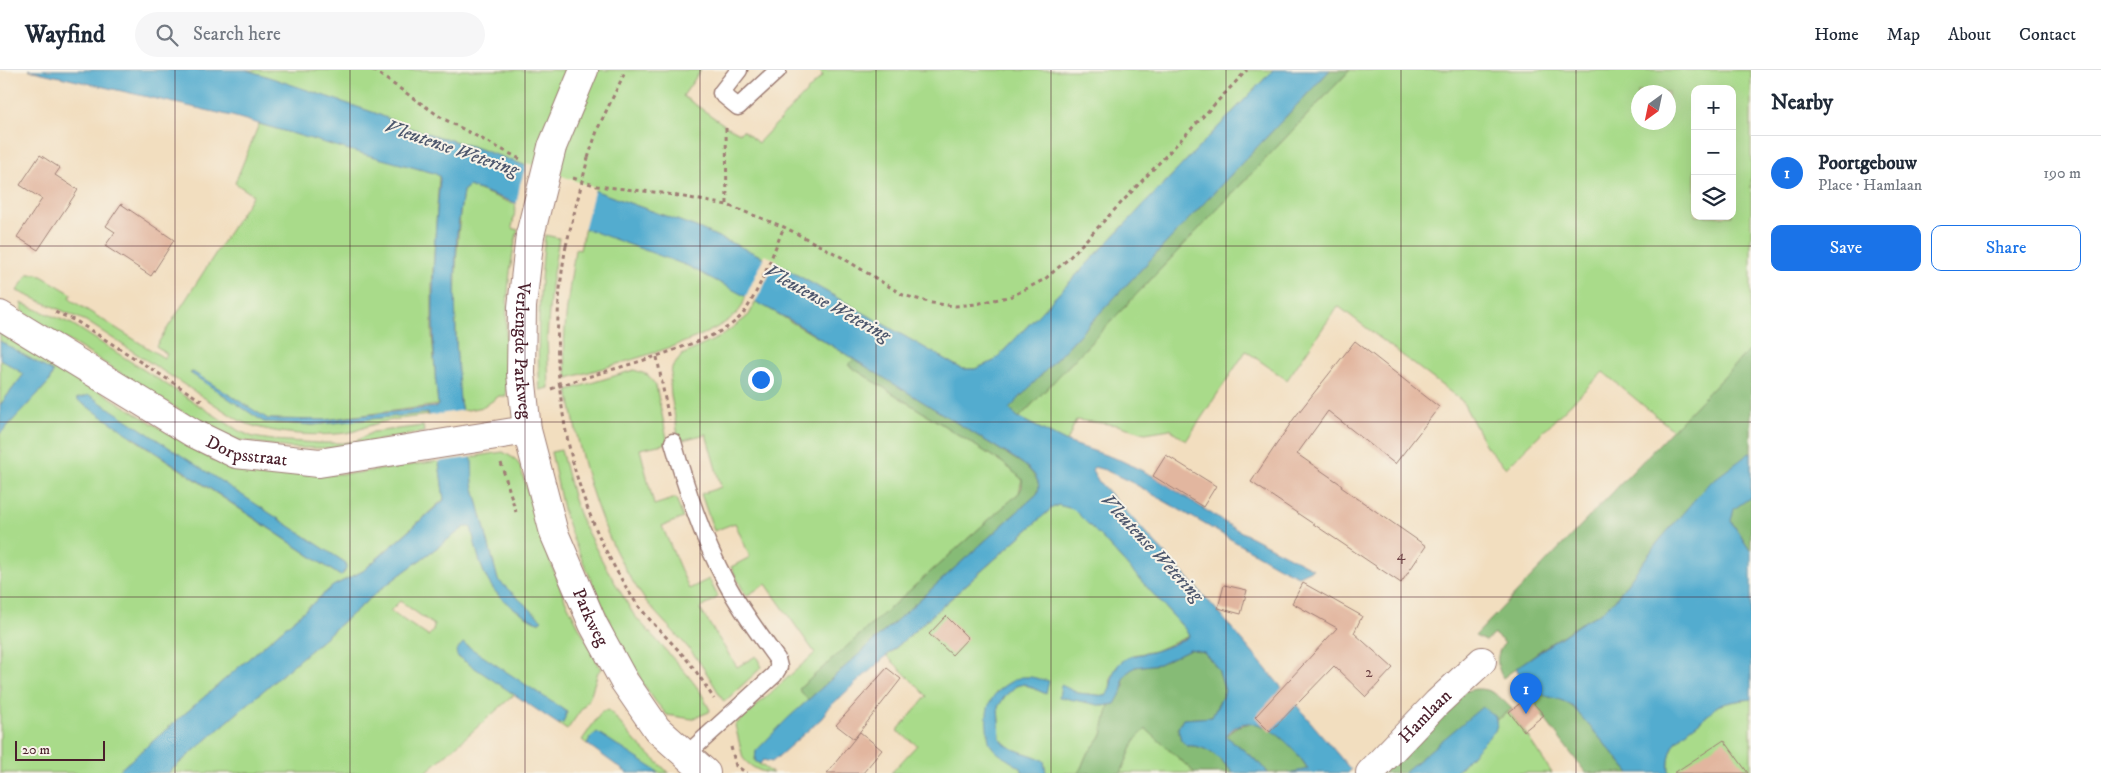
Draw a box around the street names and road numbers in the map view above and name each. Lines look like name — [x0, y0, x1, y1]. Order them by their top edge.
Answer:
street label: Verlengde Parkweg — [509, 280, 536, 420]
street label: Dorpsstraat — [202, 431, 289, 472]
street label: Parkweg — [567, 585, 613, 651]
street label: Hamlaan — [1394, 685, 1457, 748]

